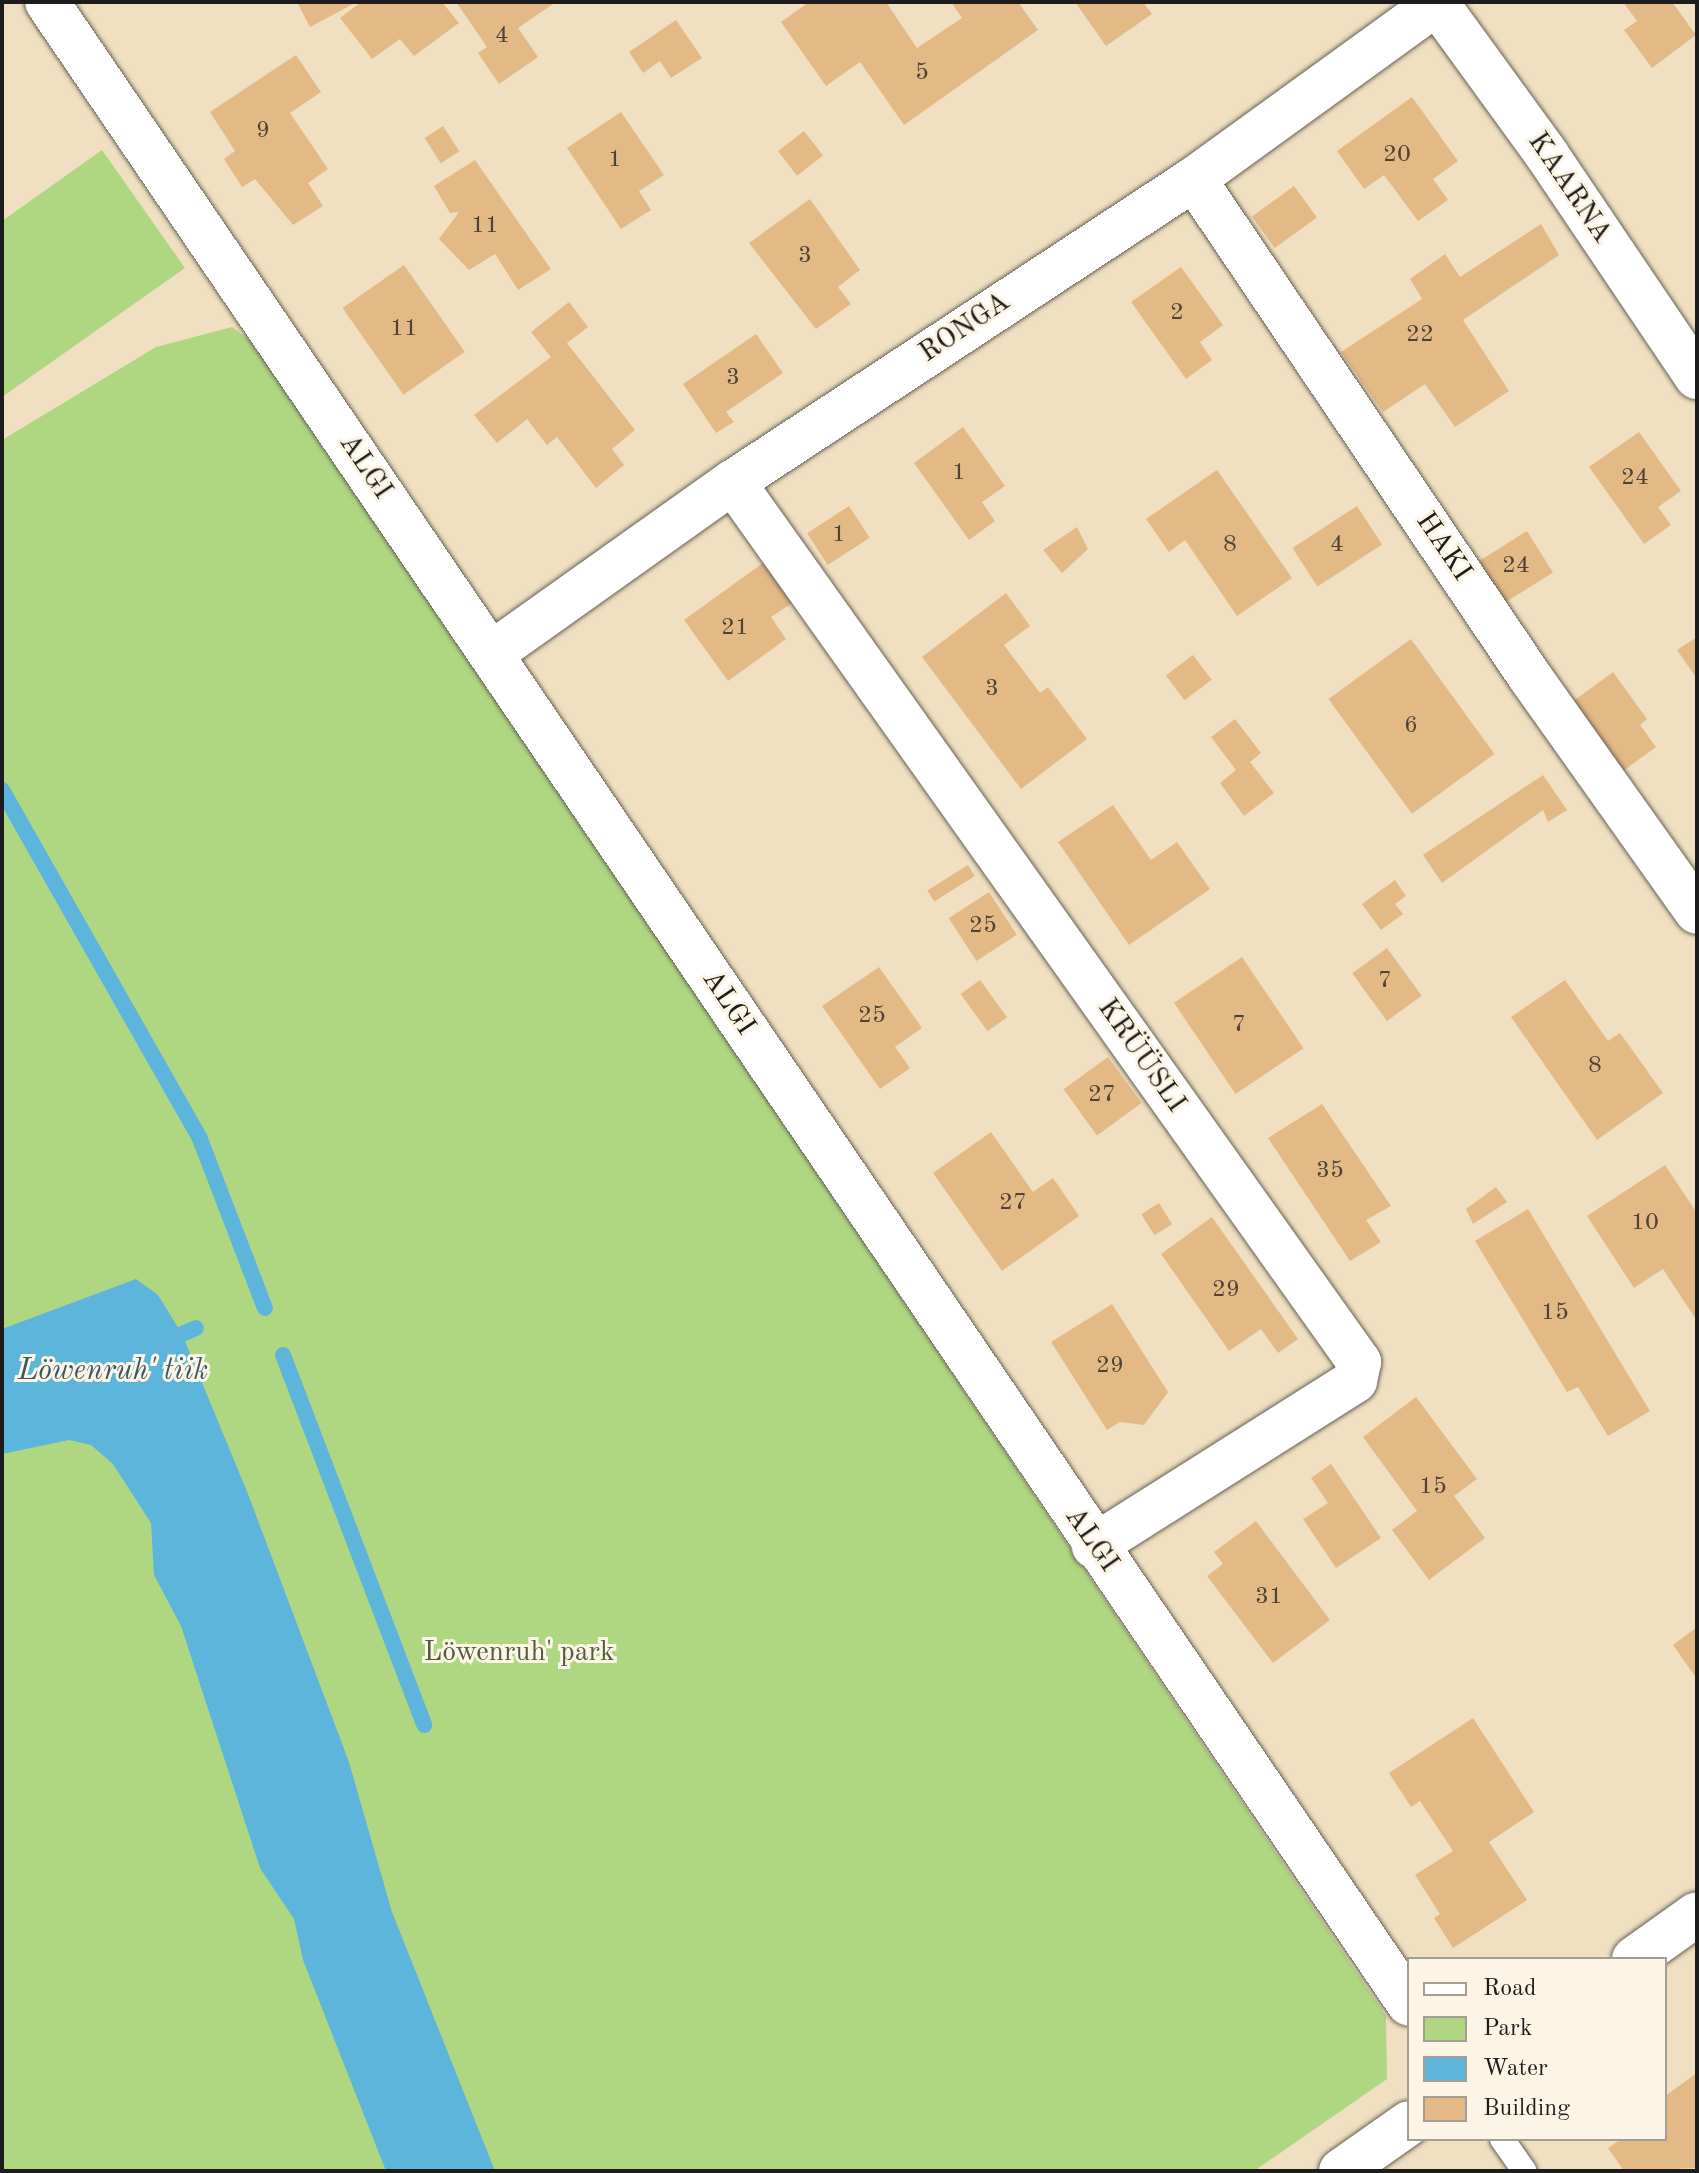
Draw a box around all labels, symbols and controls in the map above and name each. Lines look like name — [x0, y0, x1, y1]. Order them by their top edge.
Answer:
house number: 4 — [495, 23, 509, 51]
house number: 5 — [915, 60, 929, 88]
house number: 9 — [256, 118, 270, 146]
street label: KAARNA — [1520, 126, 1618, 250]
house number: 20 — [1383, 142, 1411, 170]
house number: 1 — [608, 147, 622, 175]
house number: 11 — [471, 213, 499, 241]
house number: 3 — [798, 243, 812, 271]
street label: RONGA — [913, 286, 1017, 370]
house number: 2 — [1170, 300, 1184, 328]
house number: 11 — [390, 316, 418, 344]
house number: 22 — [1406, 322, 1434, 350]
house number: 3 — [726, 365, 740, 393]
street label: ALGI — [331, 428, 399, 506]
house number: 1 — [952, 460, 966, 488]
house number: 24 — [1621, 465, 1649, 493]
street label: HAKI — [1408, 506, 1478, 588]
house number: 1 — [832, 522, 846, 550]
house number: 8 — [1223, 532, 1237, 560]
house number: 4 — [1330, 532, 1344, 560]
house number: 24 — [1502, 553, 1530, 581]
house number: 21 — [721, 615, 749, 643]
house number: 3 — [985, 676, 999, 704]
house number: 6 — [1404, 713, 1418, 741]
house number: 25 — [969, 913, 997, 941]
street label: ALGI — [694, 964, 762, 1042]
house number: 7 — [1378, 968, 1392, 996]
street label: KRÜÜSLI — [1090, 993, 1192, 1119]
house number: 25 — [858, 1003, 886, 1031]
house number: 7 — [1232, 1012, 1246, 1040]
house number: 8 — [1588, 1053, 1602, 1081]
house number: 27 — [1088, 1082, 1116, 1110]
house number: 35 — [1316, 1158, 1344, 1186]
house number: 27 — [999, 1190, 1027, 1218]
house number: 10 — [1631, 1210, 1659, 1238]
house number: 29 — [1212, 1277, 1240, 1305]
house number: 15 — [1541, 1300, 1569, 1328]
water label: Löwenruh' tiik — [18, 1353, 208, 1389]
house number: 29 — [1096, 1353, 1124, 1381]
house number: 15 — [1419, 1474, 1447, 1502]
street label: ALGI — [1057, 1501, 1125, 1579]
house number: 31 — [1255, 1584, 1283, 1612]
park label: Löwenruh' park — [423, 1636, 615, 1670]
legend — [1407, 1957, 1667, 2141]
text: Road — [1483, 1977, 1536, 2001]
text: Park — [1483, 2017, 1532, 2041]
text: Water — [1483, 2057, 1548, 2081]
text: Building — [1483, 2097, 1570, 2121]

